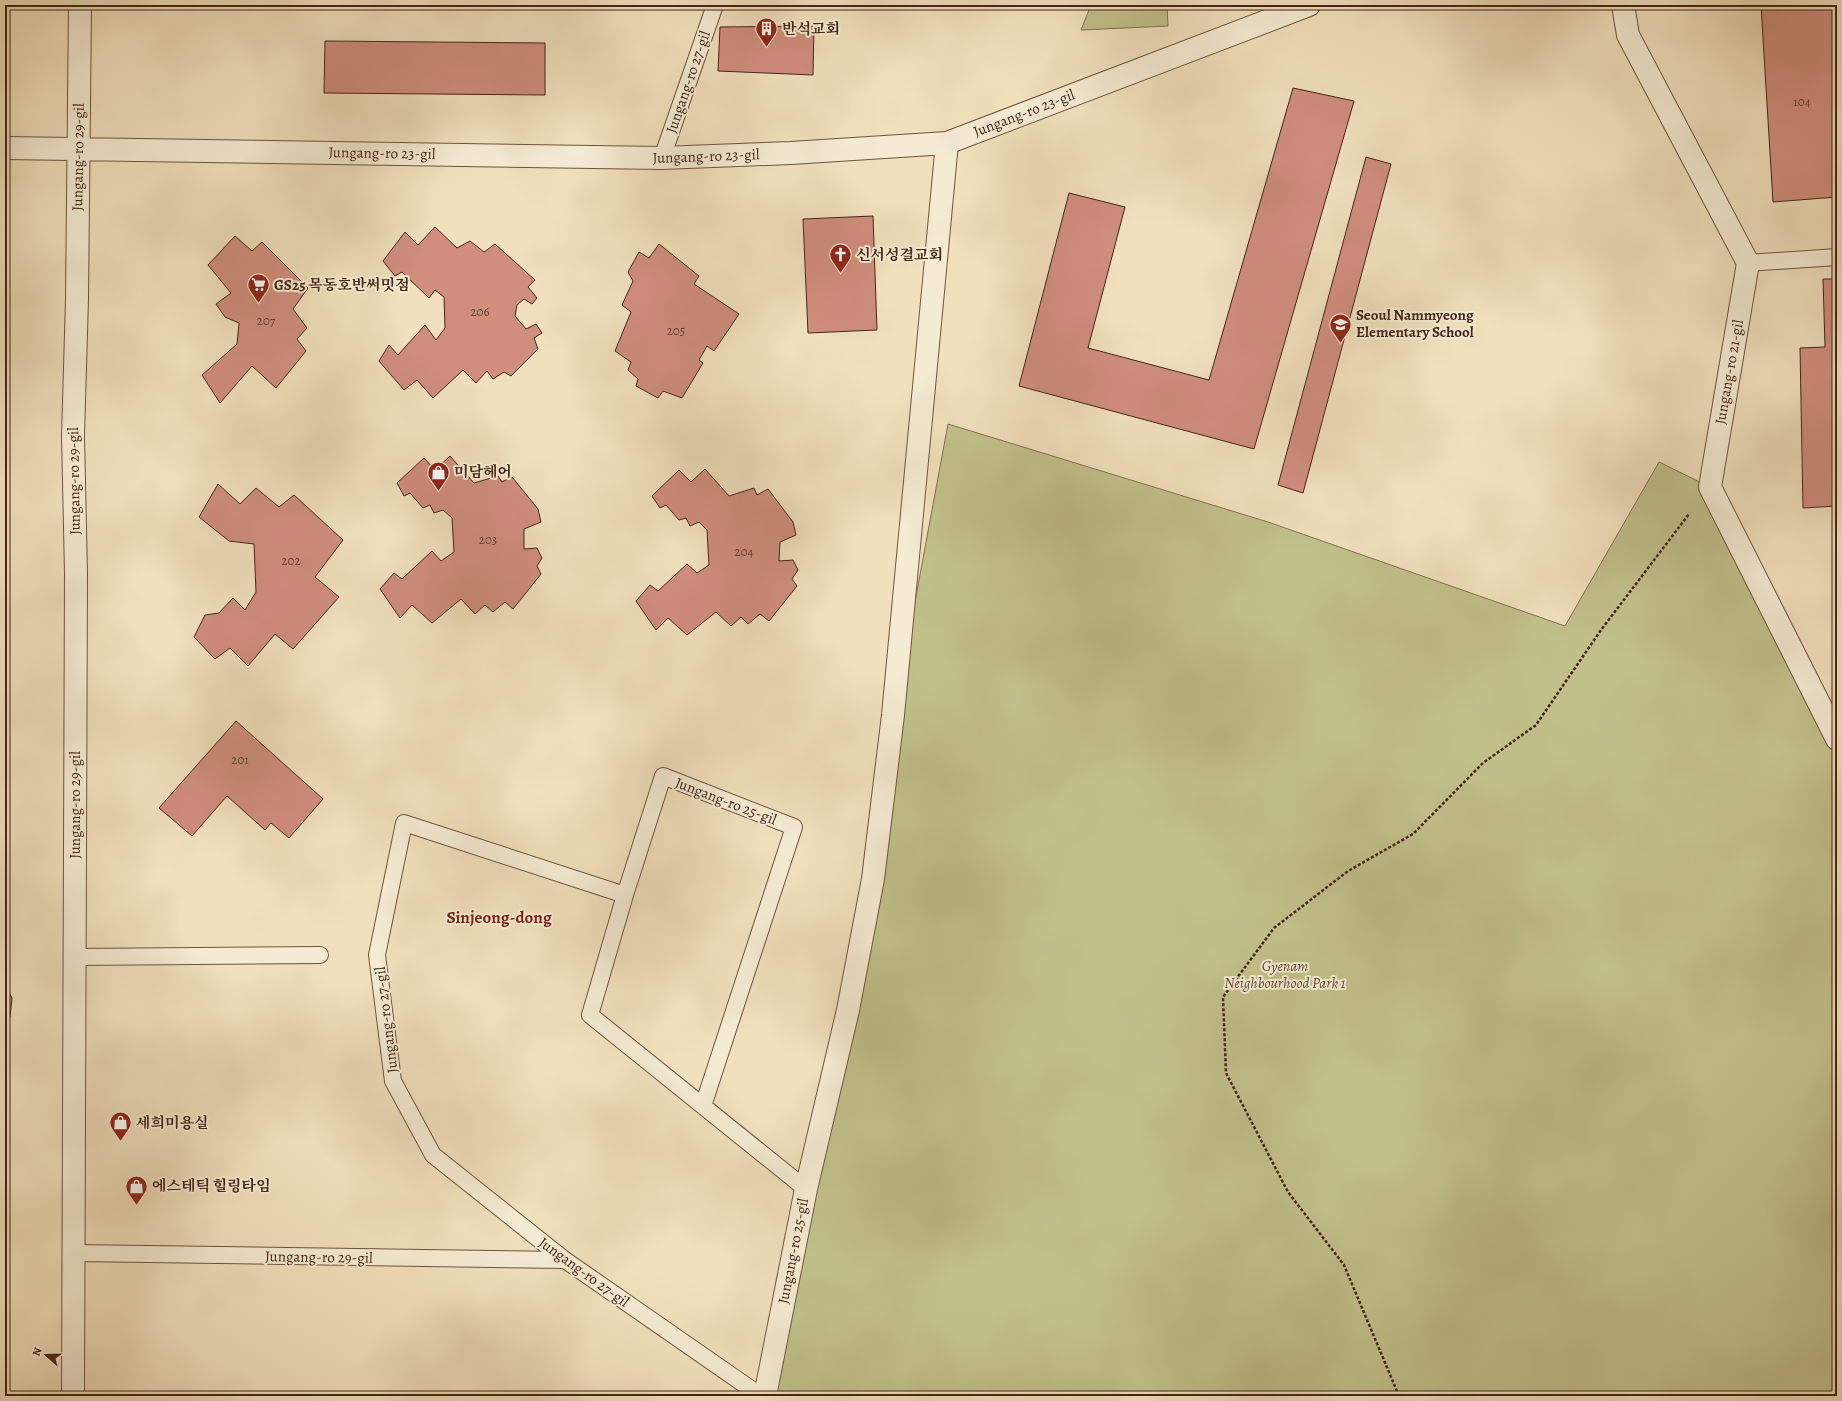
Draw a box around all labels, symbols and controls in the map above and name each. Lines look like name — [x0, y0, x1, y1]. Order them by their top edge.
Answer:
building icon: 반석교회 — [753, 16, 779, 49]
place label: 반석교회 — [782, 19, 840, 39]
street label: Jungang-ro 27-gil — [661, 28, 715, 136]
street label: Jungang-ro 23-gil — [970, 84, 1078, 142]
house number: 104 — [1793, 93, 1811, 110]
street label: Jungang-ro 29-gil — [67, 103, 89, 211]
street label: Jungang-ro 23-gil — [328, 142, 436, 164]
street label: Jungang-ro 23-gil — [652, 144, 760, 168]
church icon: 신서성결교회 — [827, 242, 853, 275]
place label: 신서성결교회 — [856, 245, 943, 265]
supermarket icon: GS25 목동호반써밋점 — [245, 272, 271, 305]
place label: GS25 목동호반써밋점 — [274, 275, 410, 295]
house number: 206 — [470, 303, 490, 320]
place label: Seoul Nammyeong Elementary School — [1356, 305, 1474, 342]
school or university icon: Seoul Nammyeong Elementary School — [1328, 311, 1354, 344]
house number: 207 — [257, 312, 276, 329]
street label: Jungang-ro 21-gil — [1710, 318, 1748, 426]
house number: 205 — [667, 322, 685, 339]
street label: Jungang-ro 29-gil — [63, 427, 85, 535]
shop icon: 미담헤어 — [426, 459, 452, 492]
place label: 미담헤어 — [454, 462, 512, 482]
house number: 203 — [479, 531, 497, 548]
house number: 204 — [735, 543, 754, 560]
house number: 202 — [281, 552, 301, 569]
street label: Jungang-ro 29-gil — [65, 751, 85, 859]
house number: 201 — [231, 751, 249, 768]
street label: Jungang-ro 25-gil — [672, 772, 780, 830]
district label: Sinjeong-dong — [446, 906, 552, 929]
park label: Gyenam Neighbourhood Park 1 — [1224, 956, 1346, 993]
street label: Jungang-ro 27-gil — [370, 965, 402, 1074]
shop icon: 세희미용실 — [107, 1110, 133, 1143]
place label: 세희미용실 — [136, 1113, 208, 1133]
shop icon: 에스테틱 힐링타임 — [124, 1173, 150, 1206]
place label: 에스테틱 힐링타임 — [152, 1176, 271, 1196]
street label: Jungang-ro 25-gil — [773, 1196, 813, 1306]
street label: Jungang-ro 27-gil — [535, 1232, 633, 1312]
street label: Jungang-ro 29-gil — [265, 1246, 373, 1268]
north arrow — [26, 1335, 66, 1375]
text: N — [29, 1345, 45, 1358]

